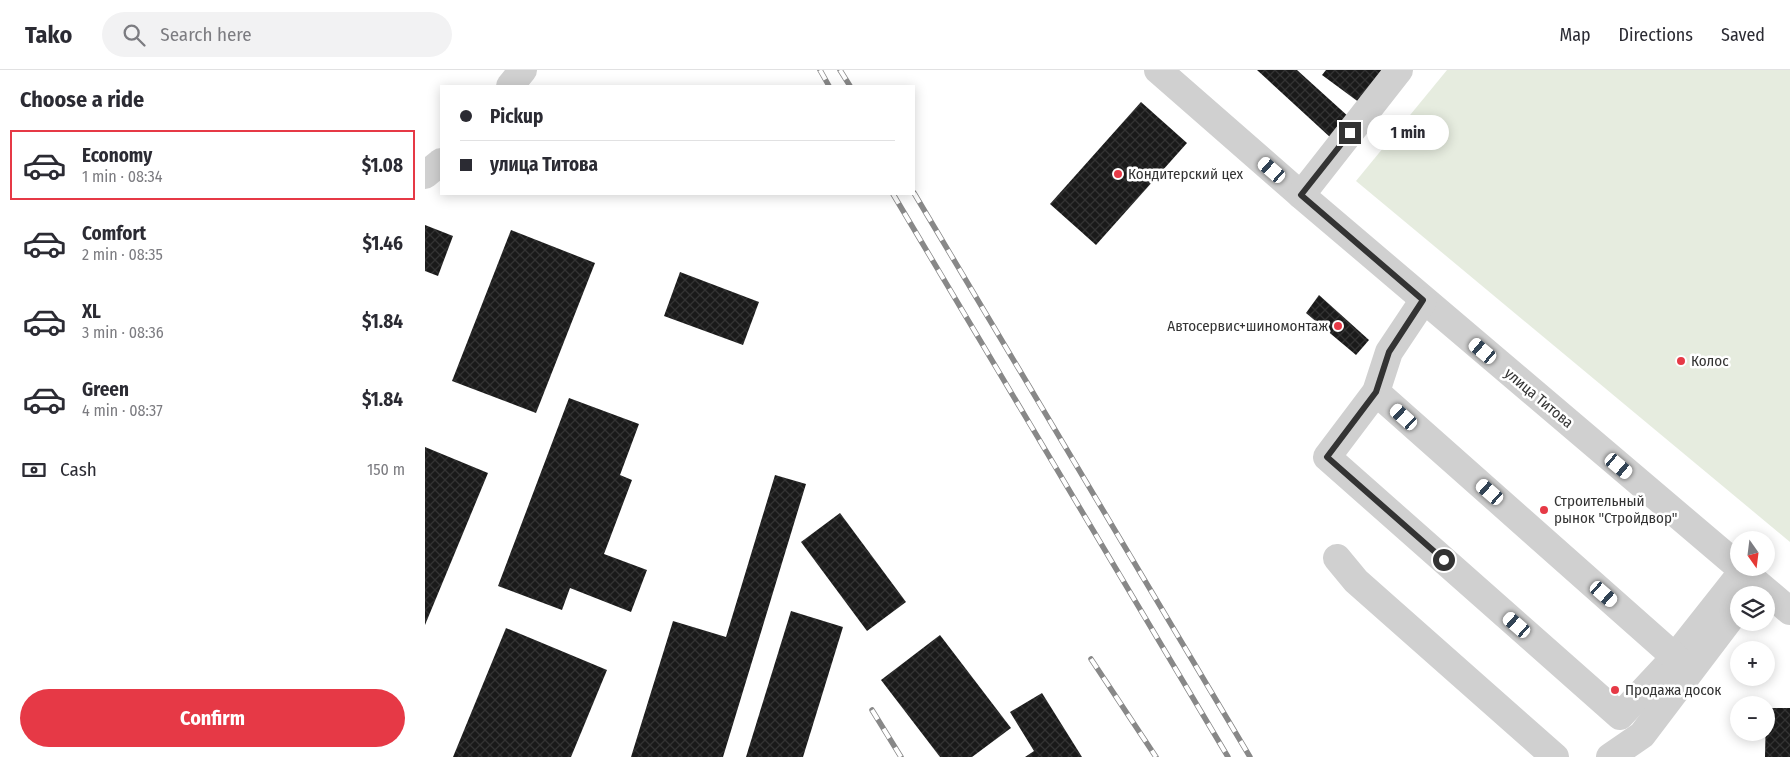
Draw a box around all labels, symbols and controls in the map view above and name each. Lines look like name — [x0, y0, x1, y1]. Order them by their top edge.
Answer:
search box — [102, 12, 452, 57]
text: Tako — [25, 21, 72, 49]
icon: search — [120, 21, 148, 49]
text: Search here — [160, 23, 252, 46]
text: Map — [1559, 24, 1591, 46]
text: Directions — [1619, 24, 1693, 46]
text: Saved — [1721, 24, 1765, 46]
text: Choose a ride — [20, 86, 144, 113]
text: Pickup — [490, 105, 543, 128]
callout: 1 min — [1367, 116, 1450, 150]
route end — [1339, 122, 1361, 144]
text: 1 min — [1391, 123, 1425, 142]
icon: car — [22, 143, 67, 188]
text: Economy — [82, 144, 152, 167]
text: улица Титова — [490, 153, 598, 176]
text: $1.08 — [362, 154, 403, 177]
car — [1255, 154, 1288, 186]
place label: Кондитерский цех — [1128, 165, 1244, 183]
text: 1 min · 08:34 — [82, 167, 162, 186]
marker: Кондитерский цех — [1112, 168, 1124, 180]
icon: car — [22, 221, 67, 266]
text: Comfort — [82, 222, 146, 245]
text: $1.46 — [363, 232, 403, 255]
text: 2 min · 08:35 — [82, 245, 163, 264]
icon: car — [22, 299, 67, 344]
text: XL — [82, 300, 101, 323]
text: $1.84 — [362, 310, 403, 333]
place label: Автосервис+шиномонтаж — [1167, 317, 1328, 335]
marker: Автосервис+шиномонтаж — [1332, 320, 1344, 332]
text: 3 min · 08:36 — [82, 323, 164, 342]
car — [1466, 336, 1499, 366]
place label: Колос — [1691, 352, 1729, 370]
marker: Колос — [1675, 355, 1687, 367]
street label: улица Титова — [1501, 364, 1577, 432]
icon: car — [22, 377, 67, 422]
text: Green — [82, 378, 129, 401]
text: $1.84 — [362, 388, 403, 411]
text: 4 min · 08:37 — [82, 401, 163, 420]
car — [1387, 401, 1420, 433]
car — [1602, 451, 1635, 481]
icon: cash — [20, 456, 48, 484]
text: Cash — [60, 458, 97, 481]
text: 150 m — [367, 460, 405, 479]
car — [1473, 476, 1506, 508]
place label: Строительный рынок "Стройдвор" — [1554, 492, 1677, 527]
marker: Строительный рынок "Стройдвор" — [1538, 504, 1550, 516]
north arrow — [1730, 531, 1775, 576]
map controls — [1730, 531, 1775, 741]
route start — [1433, 549, 1455, 571]
car — [1587, 578, 1620, 610]
button: layers — [1730, 586, 1775, 631]
car — [1500, 609, 1533, 641]
button: + — [1730, 641, 1775, 686]
place label: Продажа досок — [1625, 681, 1721, 699]
marker: Продажа досок — [1609, 684, 1621, 696]
button: Confirm — [20, 689, 405, 747]
button: − — [1730, 696, 1775, 741]

